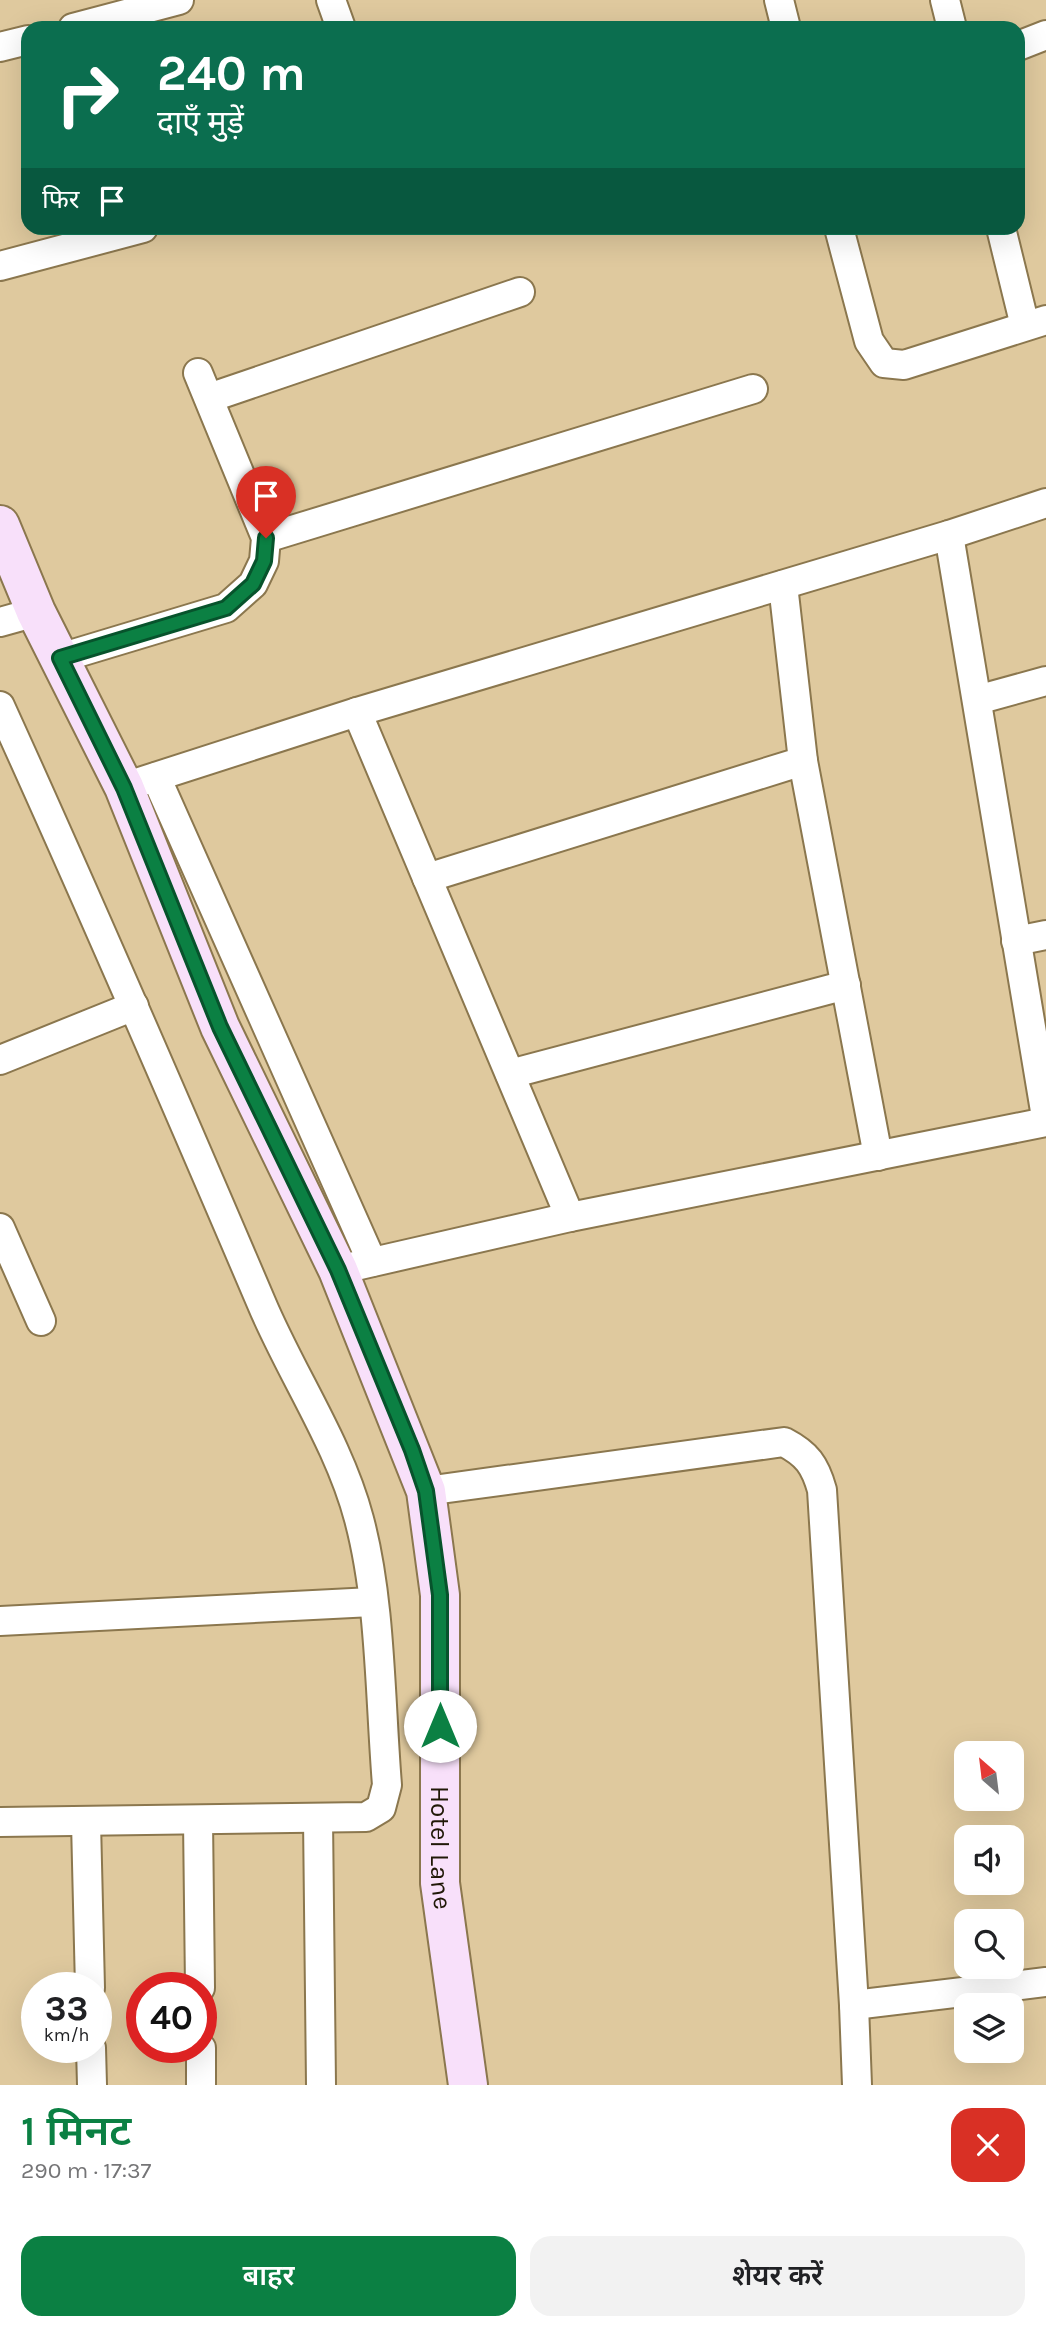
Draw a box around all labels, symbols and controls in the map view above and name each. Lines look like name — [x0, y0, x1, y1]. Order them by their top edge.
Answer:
text: 240 m — [157, 45, 306, 102]
icon: right — [42, 49, 133, 140]
text: दाएँ मुड़ें — [157, 104, 244, 141]
icon: arrive — [93, 182, 131, 220]
text: फिर — [42, 184, 79, 215]
pin — [236, 466, 296, 538]
icon: arrive — [247, 477, 285, 515]
position arrow — [403, 1689, 477, 1763]
north arrow — [954, 1741, 1024, 1811]
map controls — [954, 1741, 1024, 2063]
street label: Hotel Lane — [424, 1786, 459, 1911]
button: sound — [954, 1825, 1024, 1895]
button: search — [954, 1909, 1024, 1979]
speed limit sign: 40 — [126, 1972, 217, 2063]
text: 33 — [45, 1988, 88, 2029]
button: layers — [954, 1993, 1024, 2063]
text: km/h — [44, 2024, 89, 2046]
text: 1 मिनट — [21, 2106, 131, 2156]
button: close — [951, 2108, 1025, 2182]
text: 290 m · 17:37 — [21, 2157, 151, 2184]
button: बाहर — [21, 2236, 516, 2316]
button: शेयर करें — [530, 2236, 1025, 2316]

